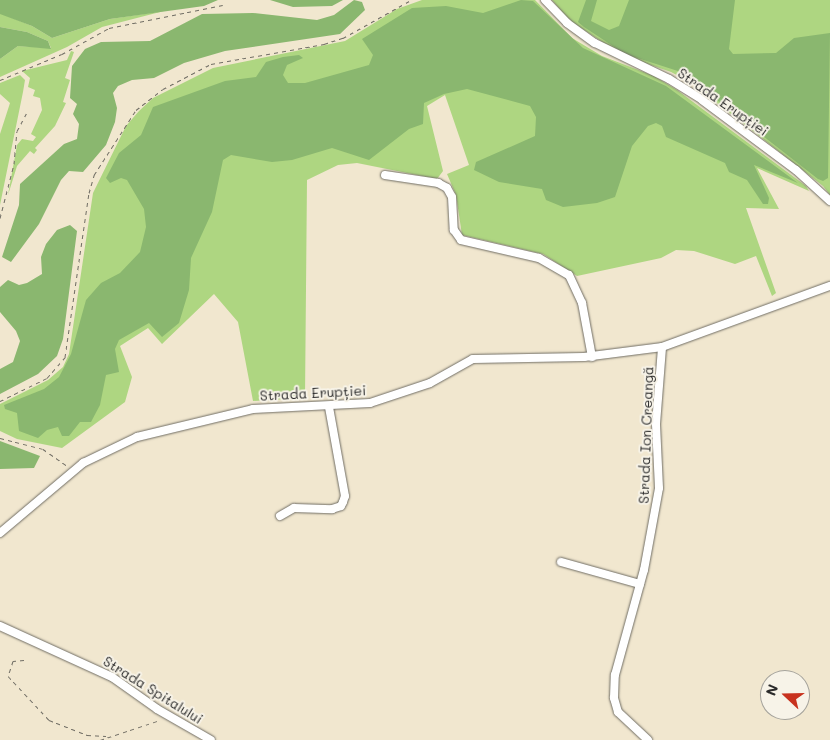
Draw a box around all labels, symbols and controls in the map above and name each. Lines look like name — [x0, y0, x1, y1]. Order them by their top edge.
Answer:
street label: Strada Erupției — [675, 65, 771, 139]
street label: Strada Ion Creangă — [635, 366, 657, 504]
street label: Strada Erupției — [259, 382, 367, 404]
street label: Strada Spitalului — [100, 653, 206, 727]
north arrow — [760, 670, 810, 720]
text: N — [761, 681, 782, 698]

